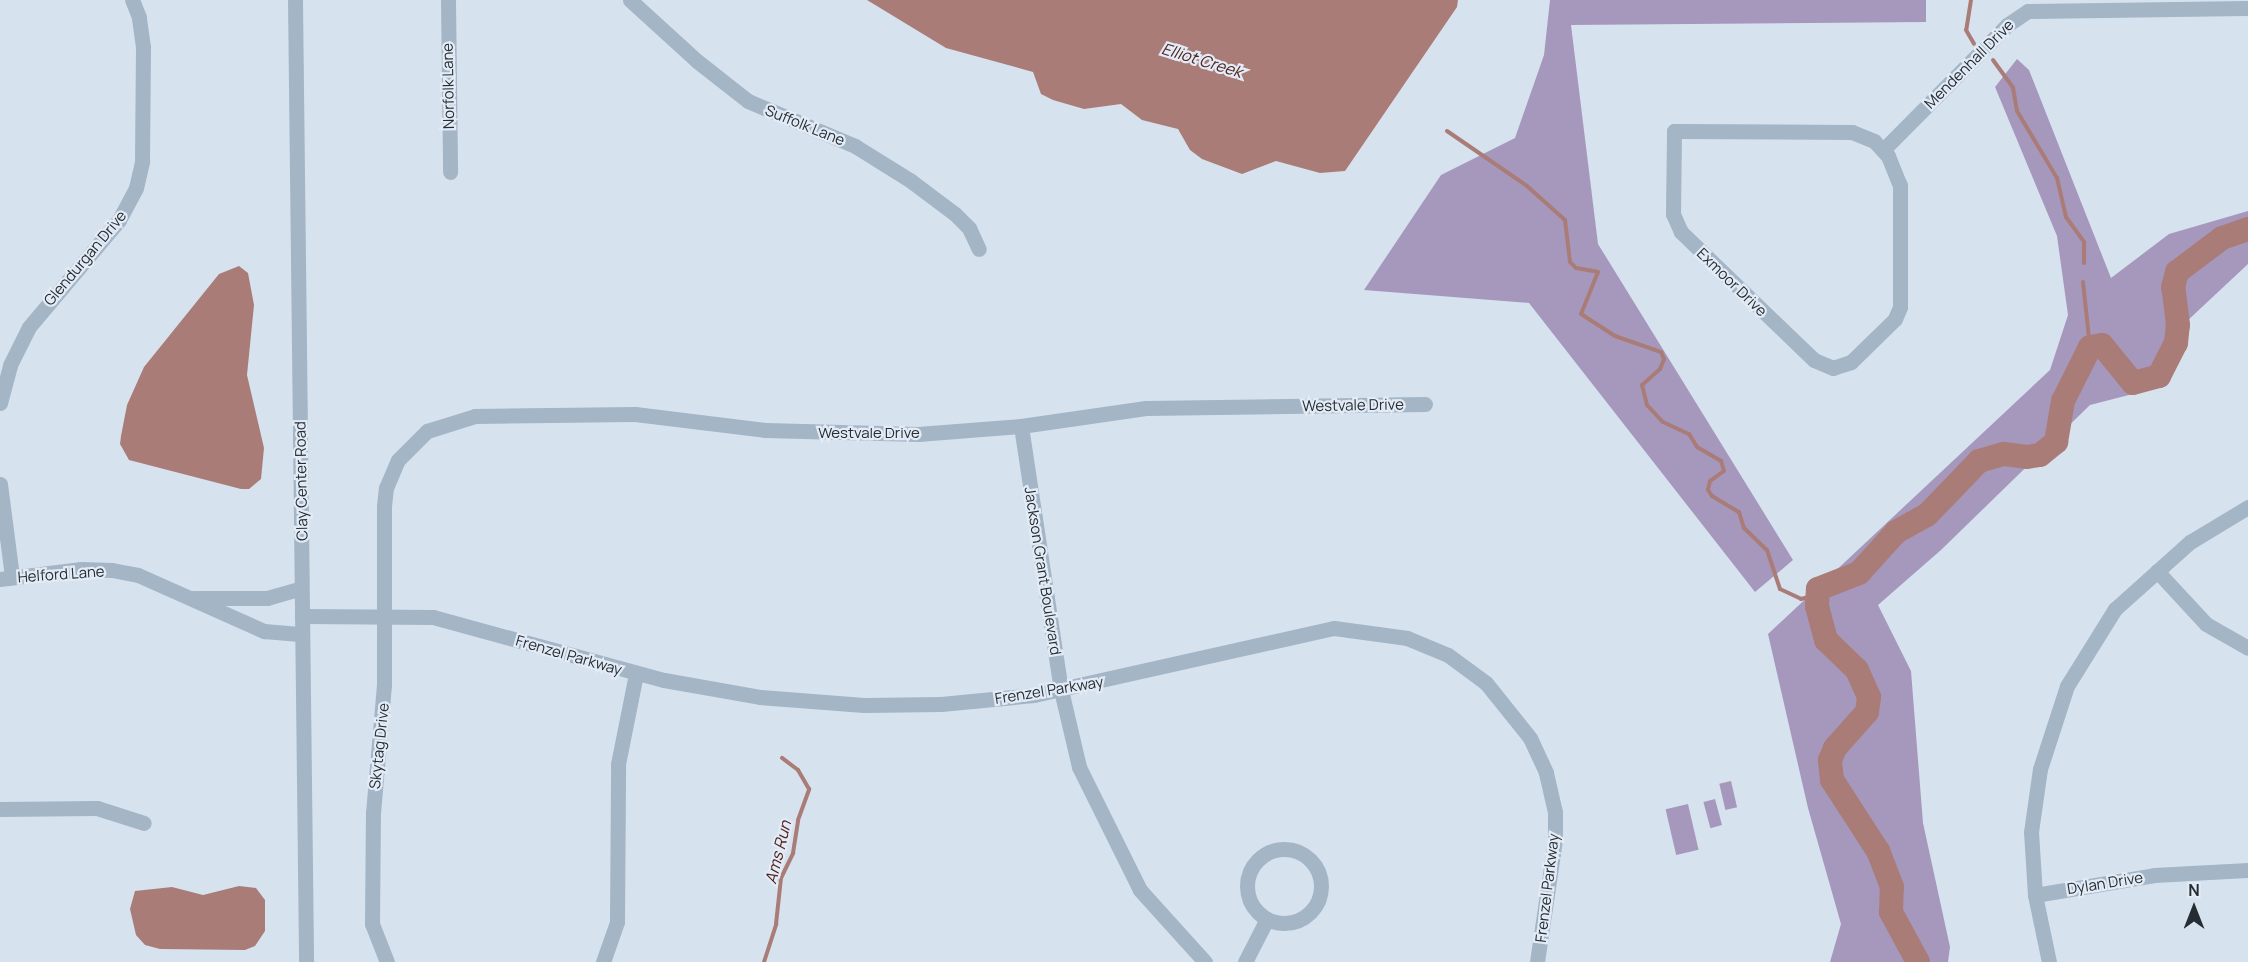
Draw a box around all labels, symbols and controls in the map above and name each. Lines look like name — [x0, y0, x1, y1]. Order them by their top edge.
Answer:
street label: Mendenhall Drive — [1921, 16, 2017, 112]
water label: Elliot Creek — [1159, 39, 1245, 81]
street label: Norfolk Lane — [438, 43, 458, 129]
street label: Suffolk Lane — [763, 101, 847, 149]
street label: Glendurgan Drive — [40, 207, 130, 309]
street label: Exmoor Drive — [1693, 244, 1771, 320]
street label: Westvale Drive — [1302, 395, 1404, 415]
street label: Clay Center Road — [291, 421, 311, 541]
street label: Westvale Drive — [818, 424, 920, 442]
street label: Jackson Grant Boulevard — [1021, 486, 1065, 656]
street label: Helford Lane — [17, 562, 105, 586]
street label: Frenzel Parkway — [514, 631, 624, 679]
street label: Frenzel Parkway — [993, 673, 1105, 707]
street label: Skytag Drive — [366, 702, 392, 790]
water label: Ams Run — [761, 818, 795, 886]
street label: Frenzel Parkway — [1531, 833, 1563, 943]
street label: Dylan Drive — [2066, 868, 2144, 898]
north arrow — [2164, 878, 2224, 938]
text: N — [2188, 879, 2200, 901]

